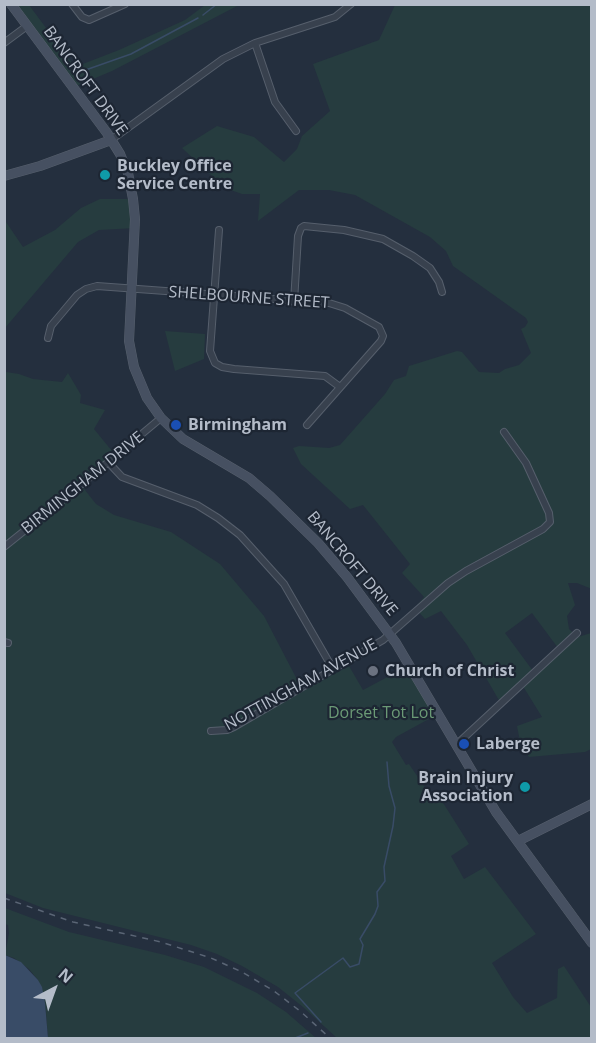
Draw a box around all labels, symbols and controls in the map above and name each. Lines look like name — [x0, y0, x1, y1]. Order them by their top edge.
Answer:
street label: BANCROFT DRIVE — [39, 23, 131, 139]
place label: Buckley Office Service Centre — [117, 156, 232, 194]
marker: Buckley Office Service Centre — [98, 168, 112, 182]
street label: SHELBOURNE STREET — [168, 283, 330, 313]
place label: Birmingham — [188, 415, 287, 435]
marker: Birmingham — [169, 418, 183, 432]
street label: BIRMINGHAM DRIVE — [18, 428, 148, 538]
street label: BANCROFT DRIVE — [303, 508, 401, 620]
street label: NOTTINGHAM AVENUE — [221, 635, 381, 735]
place label: Church of Christ — [385, 661, 514, 681]
marker: Church of Christ — [366, 664, 380, 678]
park label: Dorset Tot Lot — [328, 703, 434, 723]
place label: Laberge — [476, 734, 540, 754]
marker: Laberge — [457, 737, 471, 751]
place label: Brain Injury Association — [418, 768, 513, 806]
marker: Brain Injury Association — [518, 780, 532, 794]
north arrow — [24, 959, 84, 1019]
text: N — [54, 963, 78, 988]

